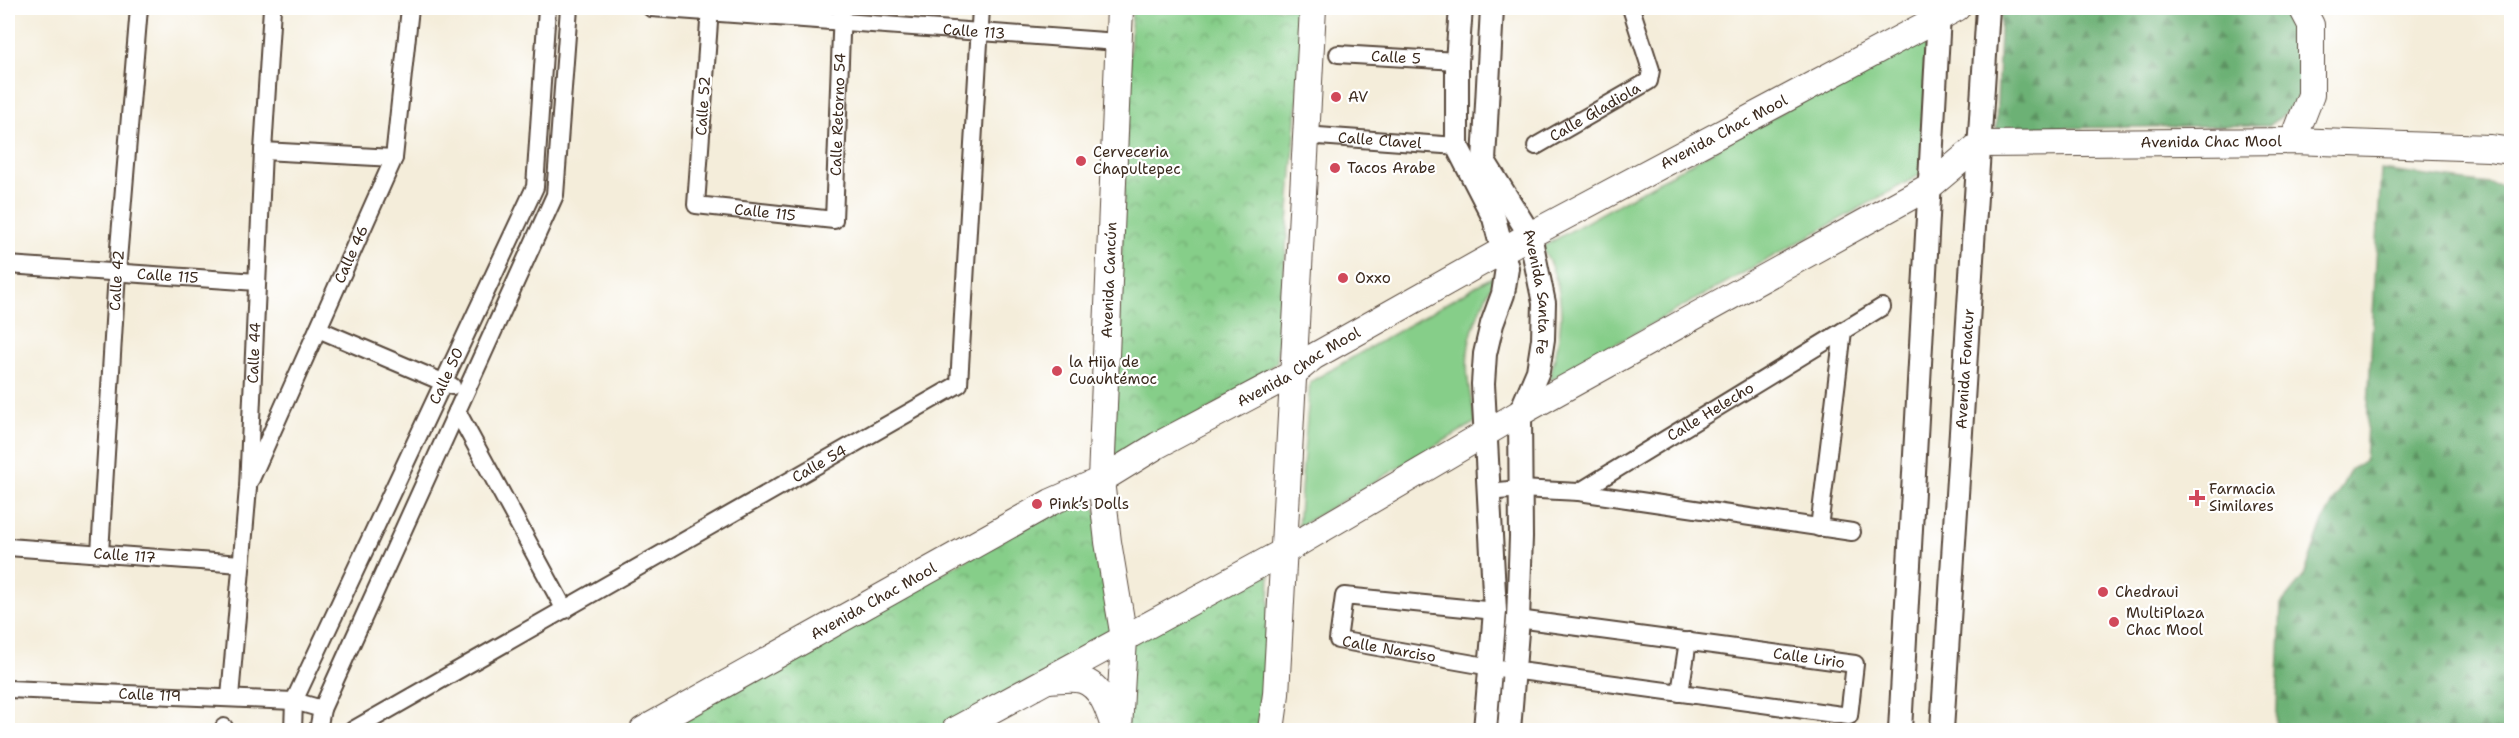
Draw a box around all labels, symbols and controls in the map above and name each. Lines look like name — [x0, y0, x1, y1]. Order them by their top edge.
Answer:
street label: Calle 113 — [942, 19, 1006, 44]
street label: Calle 5 — [1370, 46, 1421, 69]
street label: Calle Retorno 54 — [826, 52, 850, 176]
street label: Calle 52 — [691, 76, 715, 136]
street label: Calle Gladiola — [1546, 78, 1645, 146]
place label: AV — [1348, 87, 1368, 107]
marker: AV — [1329, 90, 1343, 104]
street label: Avenida Chac Mool — [1657, 90, 1791, 174]
street label: Calle Clavel — [1337, 127, 1423, 153]
street label: Avenida Chac Mool — [2140, 131, 2282, 152]
place label: Cerveceria Chapultepec — [1093, 142, 1181, 179]
marker: Cerveceria Chapultepec — [1074, 154, 1088, 168]
place label: Tacos Arabe — [1347, 158, 1436, 178]
marker: Tacos Arabe — [1328, 161, 1342, 175]
street label: Calle 115 — [733, 199, 797, 226]
street label: Calle 46 — [329, 222, 373, 286]
street label: Avenida Cancún — [1097, 222, 1121, 339]
street label: Avenida Santa Fe — [1518, 225, 1554, 356]
street label: Calle 42 — [105, 249, 129, 311]
street label: Calle 115 — [136, 264, 199, 288]
place label: Oxxo — [1355, 268, 1391, 288]
marker: Oxxo — [1336, 271, 1350, 285]
street label: Avenida Fonatur — [1951, 308, 1979, 430]
street label: Calle 44 — [243, 322, 265, 384]
street label: Avenida Chac Mool — [1233, 322, 1364, 411]
street label: Calle 50 — [425, 344, 468, 408]
place label: la Hija de Cuauhtémoc — [1069, 352, 1157, 389]
marker: la Hija de Cuauhtémoc — [1050, 364, 1064, 378]
street label: Calle Helecho — [1663, 378, 1758, 446]
street label: Calle 54 — [788, 440, 850, 487]
place label: Farmacia Similares — [2209, 479, 2276, 516]
marker: Farmacia Similares — [2190, 491, 2204, 505]
place label: Pink’s Dolls — [1049, 494, 1129, 514]
marker: Pink’s Dolls — [1030, 497, 1044, 511]
street label: Calle 117 — [93, 543, 157, 568]
street label: Avenida Chac Mool — [807, 558, 940, 644]
place label: Chedraui — [2115, 582, 2179, 602]
marker: Chedraui — [2096, 585, 2110, 599]
place label: MultiPlaza Chac Mool — [2126, 603, 2205, 640]
marker: MultiPlaza Chac Mool — [2107, 615, 2121, 629]
street label: Calle Narciso — [1341, 631, 1437, 667]
street label: Calle Lirio — [1772, 643, 1846, 673]
street label: Calle 119 — [118, 684, 182, 706]

